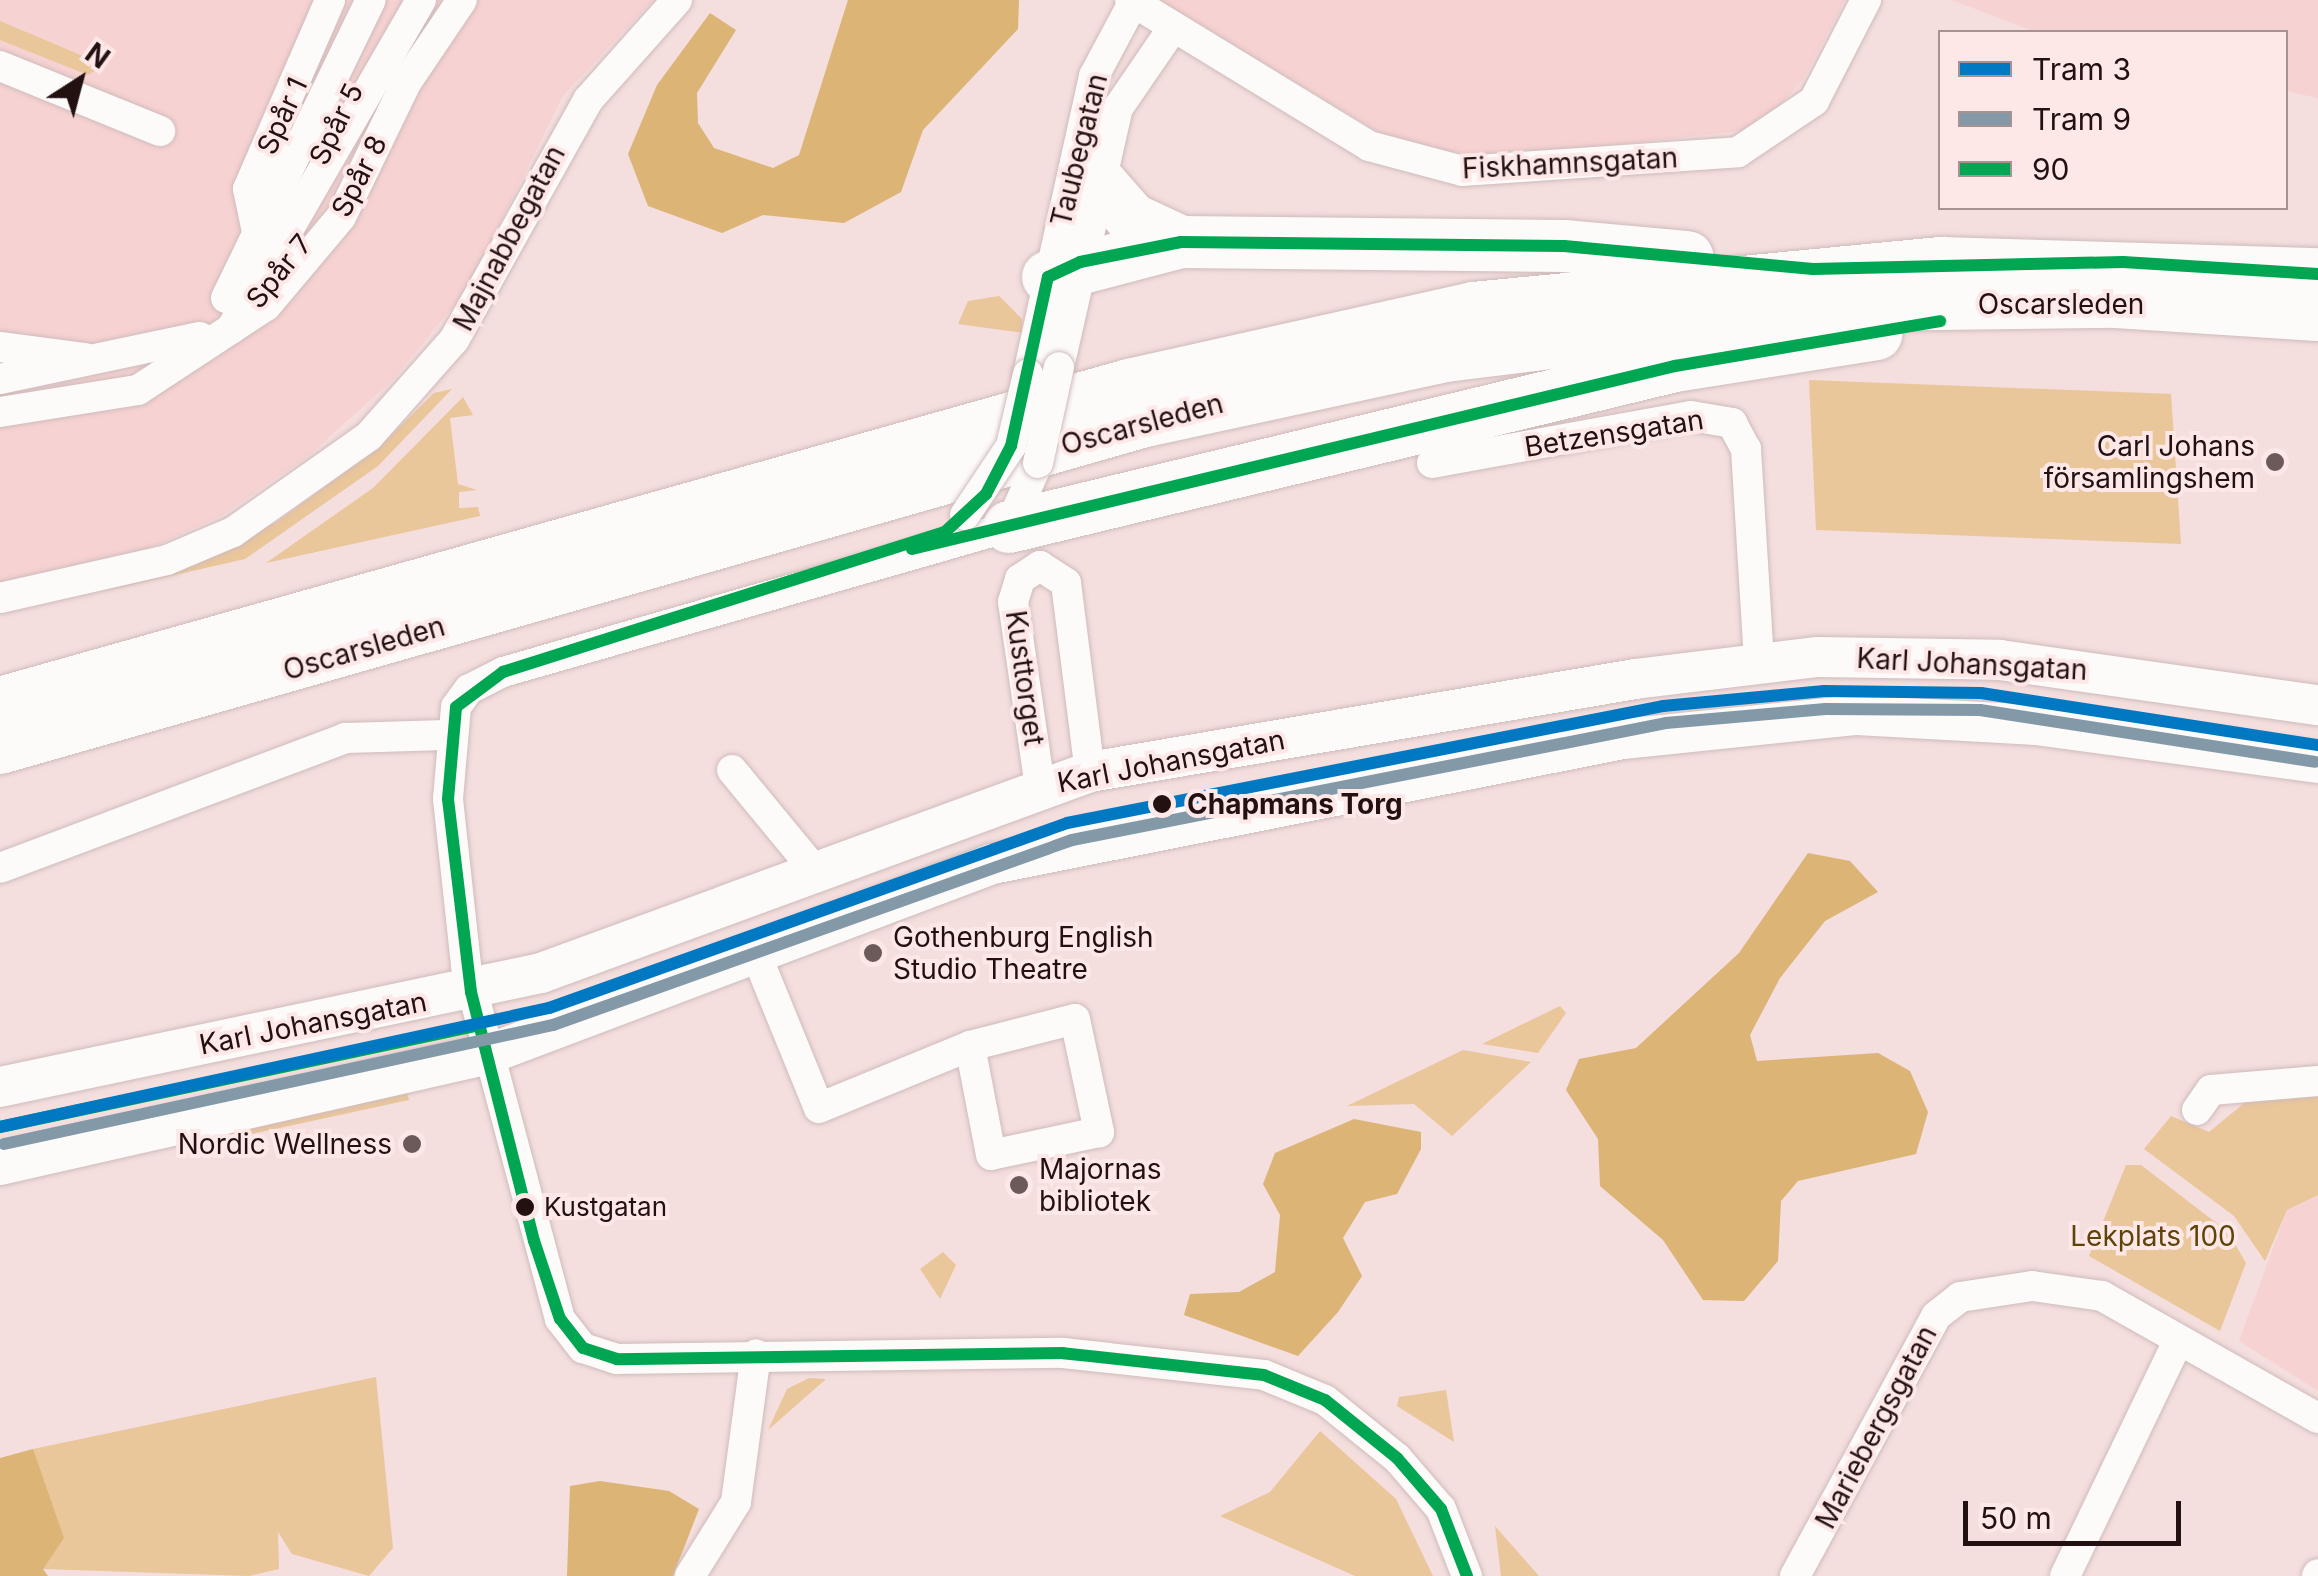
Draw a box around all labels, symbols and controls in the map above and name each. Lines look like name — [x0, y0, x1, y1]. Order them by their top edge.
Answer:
north arrow — [30, 30, 130, 130]
legend — [1938, 30, 2288, 210]
text: N — [79, 36, 116, 76]
text: Tram 3 — [2032, 51, 2131, 87]
street label: Taubegatan — [1044, 70, 1114, 230]
street label: Spår 1 — [250, 72, 314, 160]
street label: Spår 5 — [302, 78, 370, 170]
text: Tram 9 — [2032, 101, 2131, 137]
street label: Spår 8 — [324, 130, 394, 222]
street label: Majnabbegatan — [446, 140, 572, 336]
street label: Fiskhamnsgatan — [1461, 141, 1679, 185]
text: 90 — [2032, 151, 2070, 187]
street label: Spår 7 — [239, 227, 319, 315]
street label: Oscarsleden — [1978, 287, 2144, 321]
street label: Oscarsleden — [1057, 386, 1227, 462]
street label: Betzensgatan — [1522, 402, 1706, 464]
place label: Carl Johans församlingshem — [2044, 429, 2255, 495]
marker: Carl Johans församlingshem — [2264, 451, 2286, 473]
street label: Kusttorget — [999, 608, 1051, 748]
street label: Oscarsleden — [279, 609, 449, 687]
street label: Karl Johansgatan — [1856, 641, 2088, 687]
street label: Karl Johansgatan — [1054, 722, 1288, 800]
place label: Chapmans Torg — [1187, 787, 1403, 821]
marker: Chapmans Torg — [1146, 788, 1178, 820]
place label: Gothenburg English Studio Theatre — [893, 920, 1154, 986]
marker: Gothenburg English Studio Theatre — [862, 942, 884, 964]
street label: Karl Johansgatan — [196, 984, 430, 1062]
place label: Nordic Wellness — [178, 1127, 392, 1161]
marker: Nordic Wellness — [401, 1133, 423, 1155]
place label: Majornas bibliotek — [1039, 1152, 1162, 1218]
marker: Majornas bibliotek — [1008, 1174, 1030, 1196]
place label: Kustgatan — [544, 1191, 667, 1223]
marker: Kustgatan — [515, 1197, 535, 1217]
park label: Lekplats 100 — [2070, 1219, 2236, 1253]
street label: Mariebergsgatan — [1808, 1320, 1944, 1534]
scale bar — [1968, 1481, 2186, 1543]
text: 50 m — [1980, 1500, 2052, 1536]

